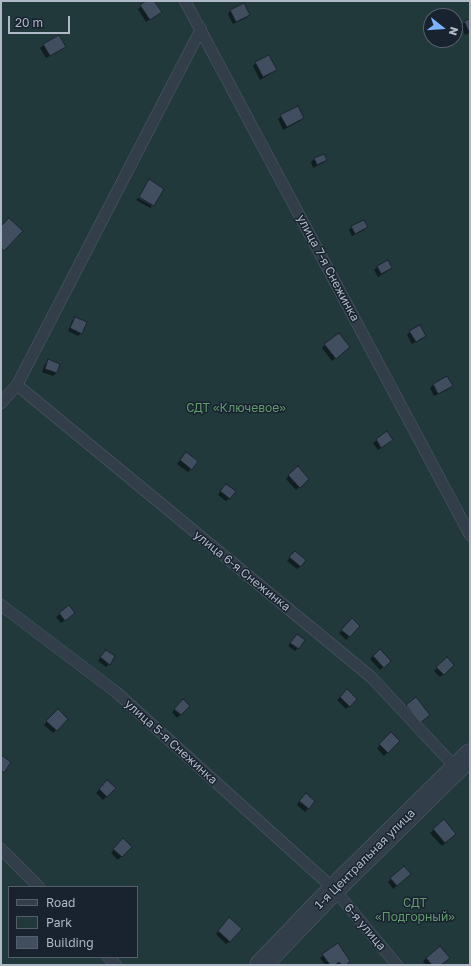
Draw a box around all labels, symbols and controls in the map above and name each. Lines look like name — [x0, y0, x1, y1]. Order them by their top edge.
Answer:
scale bar — [10, 8, 72, 34]
north arrow — [423, 8, 463, 48]
text: 20 m — [15, 15, 43, 30]
text: N — [447, 25, 461, 37]
street label: улица 7-я Снежинка — [294, 212, 362, 324]
park label: СДТ «Ключевое» — [186, 401, 286, 415]
street label: улица 6-я Снежинка — [191, 528, 293, 614]
street label: улица 5-я Снежинка — [122, 697, 220, 787]
street label: 1-я Центральная улица — [312, 806, 418, 912]
legend — [8, 886, 138, 958]
text: Road — [46, 895, 75, 910]
park label: СДТ «Подгорный» — [375, 896, 455, 924]
street label: 6-я улица — [341, 901, 389, 953]
text: Park — [46, 915, 72, 930]
text: Building — [46, 935, 94, 950]

